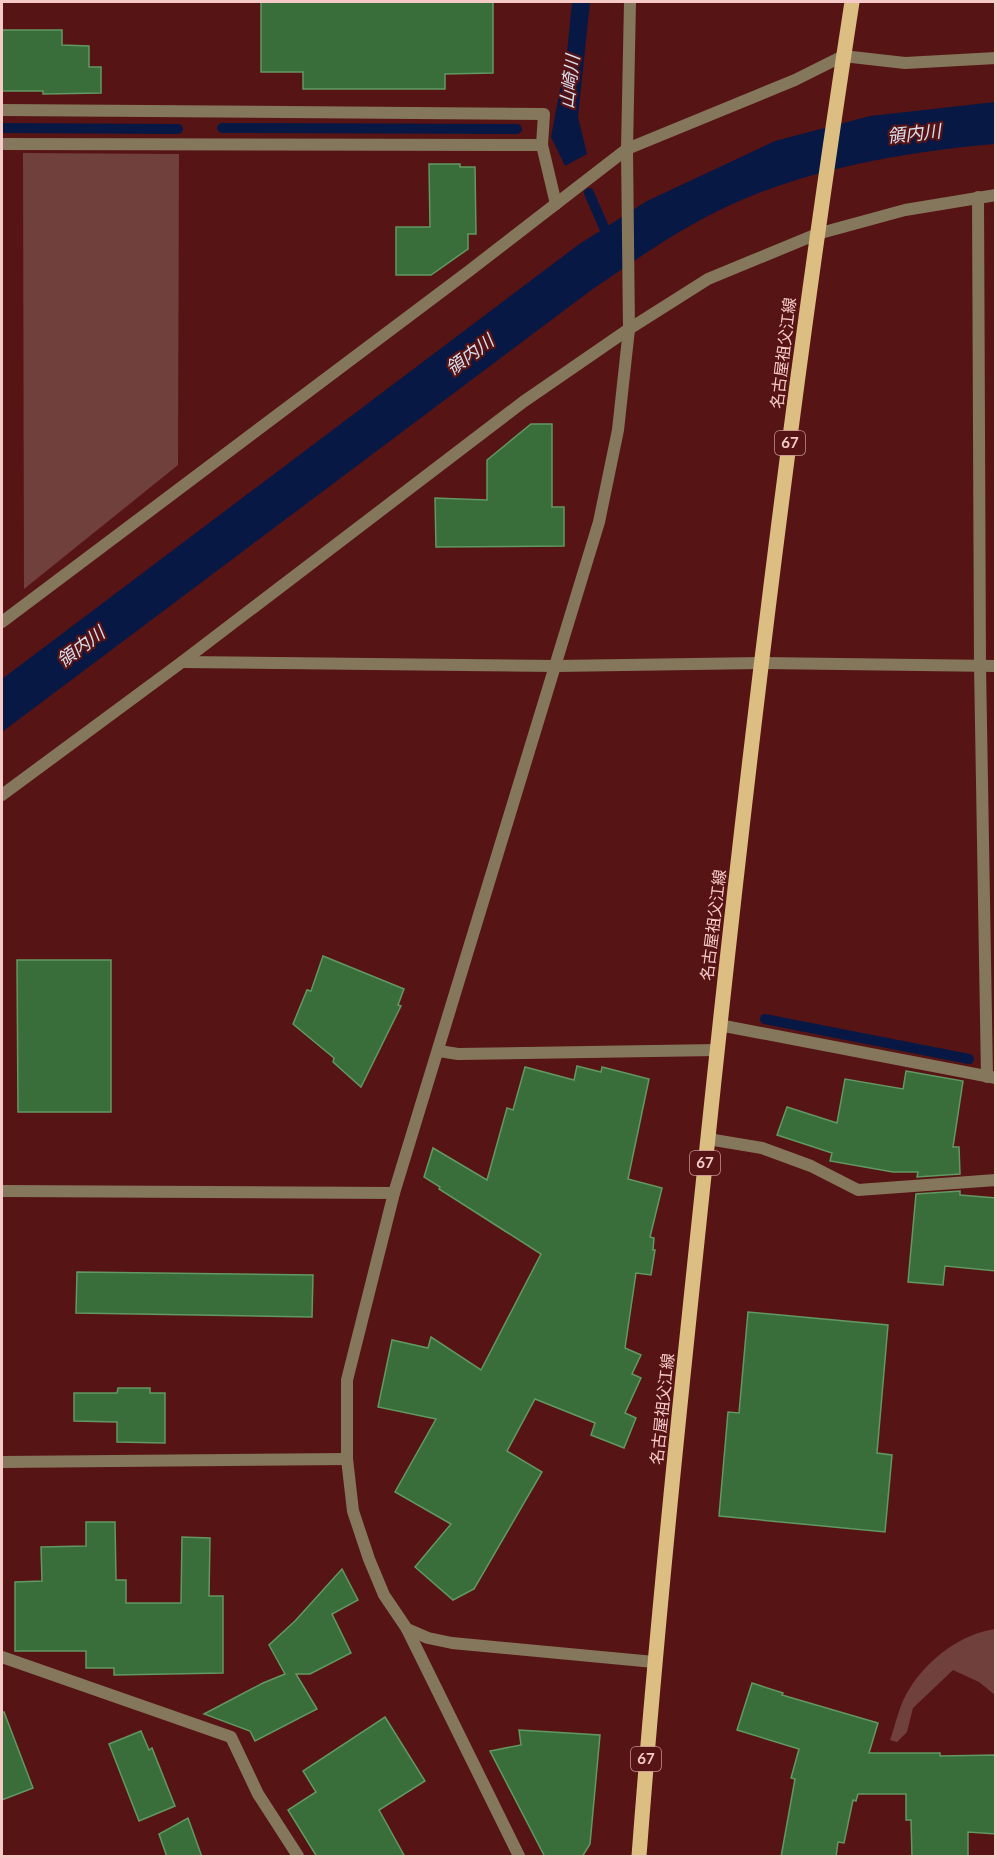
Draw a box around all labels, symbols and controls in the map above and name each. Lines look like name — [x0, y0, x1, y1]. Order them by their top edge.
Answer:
water label: 山崎川 — [555, 52, 583, 110]
water label: 領内川 — [886, 119, 944, 147]
street label: 名古屋祖父江線 — [766, 296, 799, 410]
water label: 領内川 — [441, 328, 499, 379]
road number: 67 — [775, 431, 805, 455]
water label: 領内川 — [52, 620, 110, 671]
street label: 名古屋祖父江線 — [696, 868, 729, 982]
road number: 67 — [690, 1151, 720, 1175]
street label: 名古屋祖父江線 — [646, 1352, 677, 1466]
road number: 67 — [631, 1747, 661, 1771]

